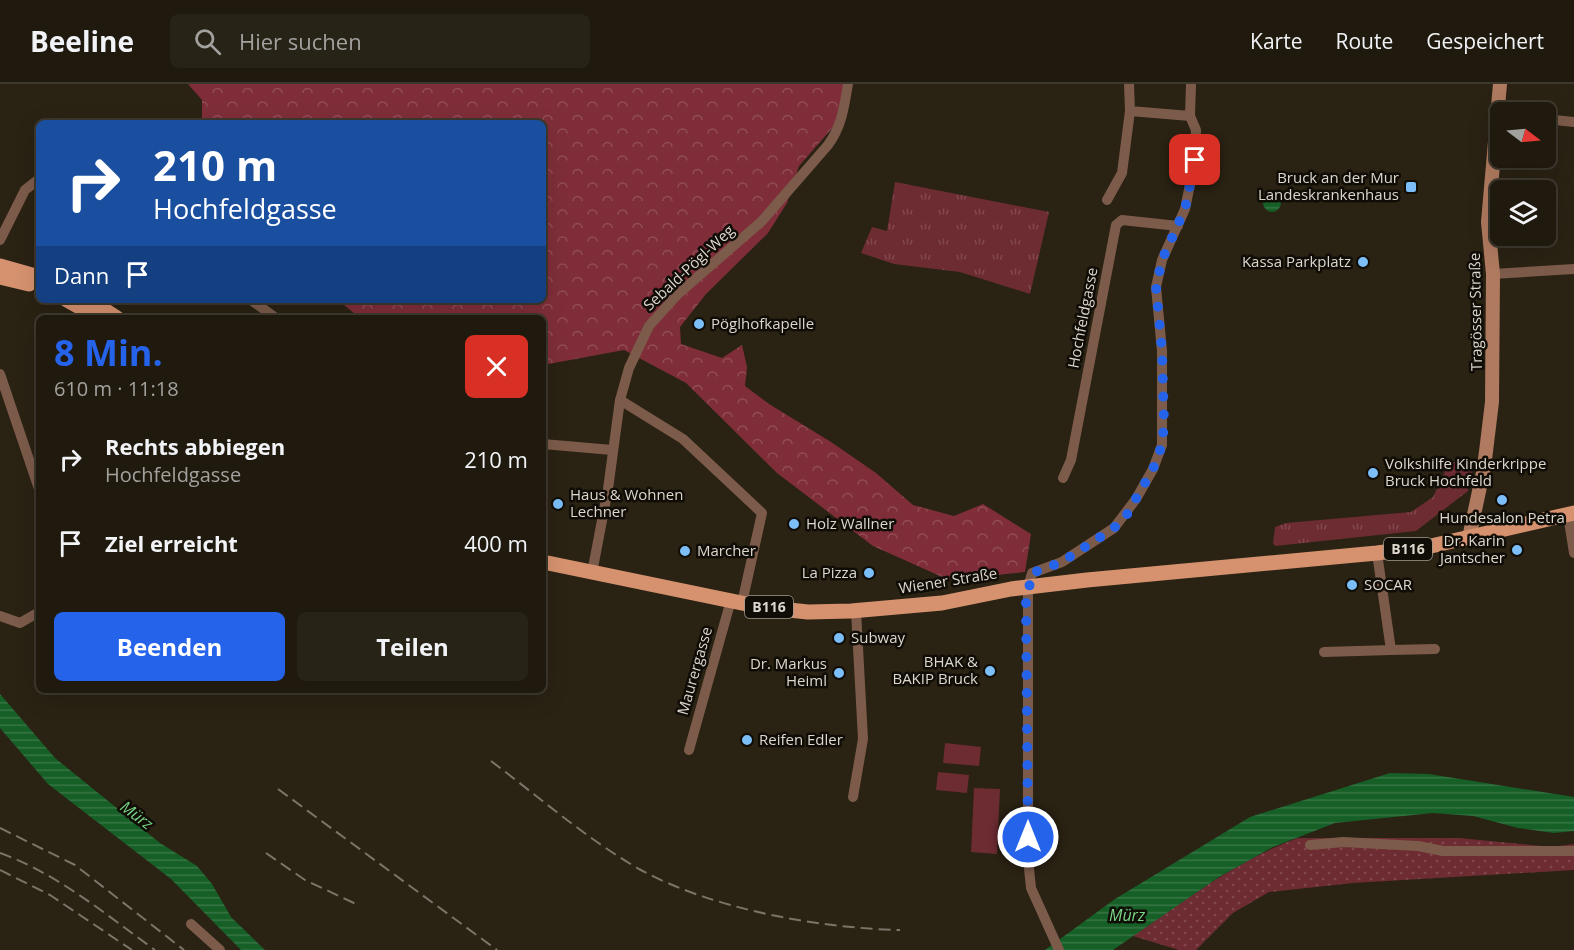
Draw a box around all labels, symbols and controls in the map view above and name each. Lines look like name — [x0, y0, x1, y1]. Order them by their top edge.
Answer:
search box — [170, 14, 590, 68]
text: Beeline — [30, 22, 134, 60]
icon: search — [191, 25, 224, 58]
text: Hier suchen — [239, 26, 362, 56]
text: Karte — [1250, 27, 1302, 55]
text: Route — [1335, 27, 1393, 55]
text: Gespeichert — [1426, 27, 1544, 55]
north arrow — [1490, 102, 1556, 168]
map controls — [1490, 102, 1556, 246]
pin — [1169, 134, 1220, 185]
text: 210 m — [153, 136, 277, 193]
icon: arrive — [1178, 143, 1211, 176]
icon: right — [54, 144, 132, 222]
place label: Bruck an der Mur Landeskrankenhaus — [1258, 167, 1399, 204]
marker: Bruck an der Mur Landeskrankenhaus — [1404, 180, 1418, 194]
button: layers — [1490, 180, 1556, 246]
text: Hochfeldgasse — [153, 190, 337, 227]
street label: Sebald-Pögl-Weg — [639, 220, 738, 315]
place label: Kassa Parkplatz — [1242, 251, 1351, 271]
street label: Tragösser Straße — [1464, 253, 1486, 371]
marker: Kassa Parkplatz — [1356, 255, 1370, 269]
icon: arrive — [121, 258, 154, 291]
text: Dann — [54, 260, 109, 290]
street label: Hochfeldgasse — [1062, 266, 1102, 370]
place label: Pöglhofkapelle — [711, 313, 814, 333]
marker: Pöglhofkapelle — [692, 317, 706, 331]
text: 8 Min. — [54, 328, 163, 377]
button: close — [465, 335, 528, 398]
text: 610 m · 11:18 — [54, 375, 179, 402]
text: Rechts abbiegen — [105, 431, 285, 461]
icon: right — [54, 443, 87, 476]
text: 210 m — [464, 444, 528, 474]
place label: Volkshilfe Kinderkrippe Bruck Hochfeld — [1385, 453, 1546, 490]
text: Hochfeldgasse — [105, 461, 241, 488]
marker: Volkshilfe Kinderkrippe Bruck Hochfeld — [1366, 466, 1380, 480]
place label: Haus & Wohnen Lechner — [570, 484, 683, 521]
marker: Hundesalon Petra — [1495, 493, 1509, 507]
marker: Haus & Wohnen Lechner — [551, 497, 565, 511]
place label: Hundesalon Petra — [1439, 507, 1565, 527]
place label: Holz Wallner — [806, 513, 894, 533]
marker: Holz Wallner — [787, 517, 801, 531]
icon: arrive — [54, 527, 87, 560]
text: Ziel erreicht — [105, 528, 238, 558]
text: 400 m — [464, 528, 528, 558]
place label: Dr. Karin Jantscher — [1438, 530, 1505, 567]
road number: B116 — [1384, 538, 1432, 560]
place label: Marcher — [697, 540, 756, 560]
marker: Dr. Karin Jantscher — [1510, 543, 1524, 557]
marker: Marcher — [678, 544, 692, 558]
place label: La Pizza — [802, 562, 857, 582]
street label: Wiener Straße — [897, 562, 999, 598]
marker: La Pizza — [862, 566, 876, 580]
place label: SOCAR — [1364, 574, 1413, 594]
marker: SOCAR — [1345, 578, 1359, 592]
road number: B116 — [745, 596, 793, 618]
button: Beenden — [54, 612, 285, 681]
button: Teilen — [297, 612, 528, 681]
street label: Maurergasse — [672, 624, 716, 717]
place label: Subway — [851, 627, 906, 647]
marker: Subway — [832, 631, 846, 645]
place label: BHAK & BAKIP Bruck — [892, 651, 978, 688]
place label: Dr. Markus Heiml — [750, 653, 827, 690]
marker: BHAK & BAKIP Bruck — [983, 664, 997, 678]
marker: Dr. Markus Heiml — [832, 666, 846, 680]
place label: Reifen Edler — [759, 729, 843, 749]
marker: Reifen Edler — [740, 733, 754, 747]
water label: Mürz — [116, 795, 159, 835]
position arrow — [996, 805, 1060, 869]
water label: Mürz — [1109, 904, 1146, 926]

